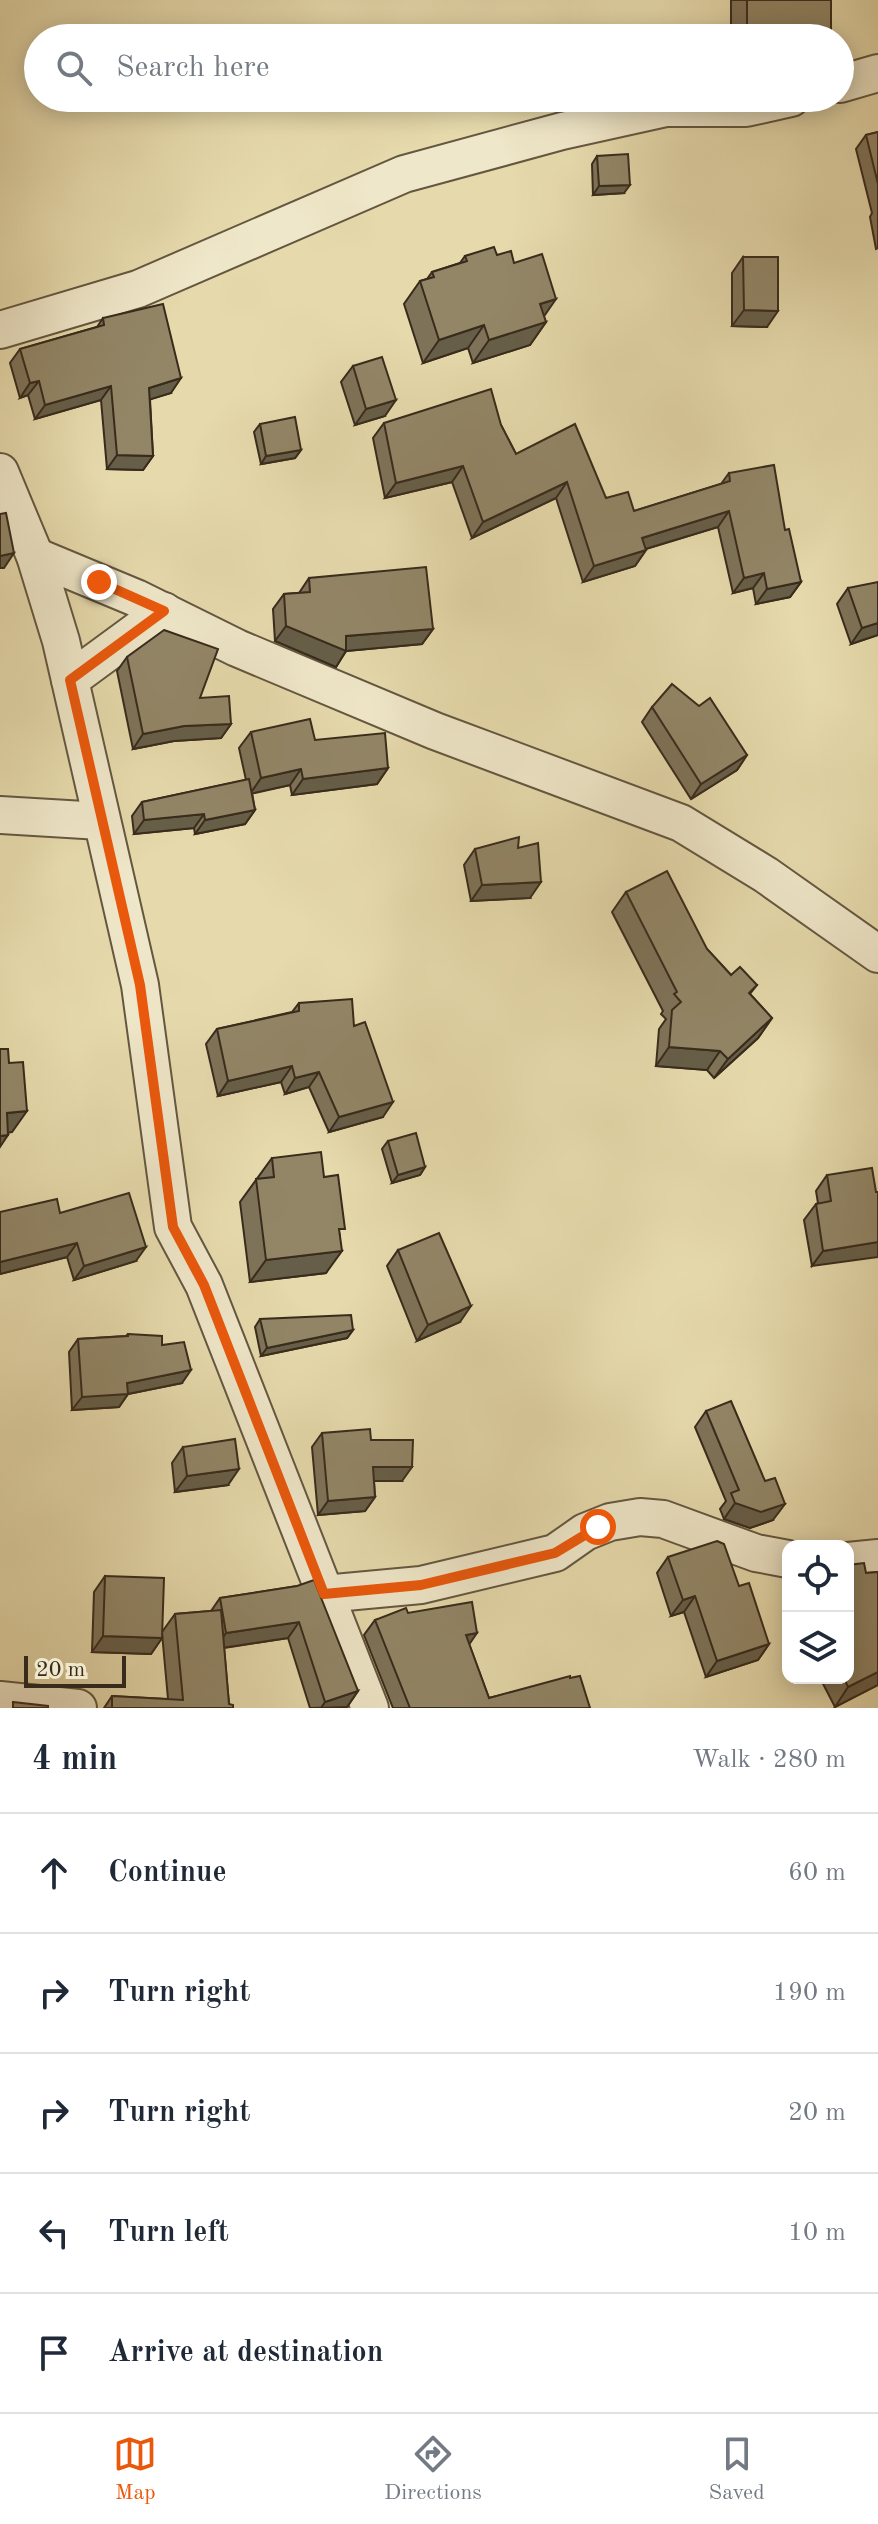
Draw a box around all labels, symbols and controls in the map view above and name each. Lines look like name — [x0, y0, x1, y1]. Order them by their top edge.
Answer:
search box — [24, 24, 854, 112]
icon: search — [52, 46, 96, 90]
text: Search here — [116, 53, 270, 83]
route end — [81, 564, 117, 600]
route start — [580, 1509, 616, 1545]
map controls — [782, 1540, 854, 1684]
button: locate — [782, 1540, 854, 1612]
button: layers — [782, 1612, 854, 1684]
scale bar — [24, 1652, 126, 1688]
text: 20 m — [36, 1659, 85, 1681]
text: 4 min — [32, 1743, 117, 1777]
text: Walk · 280 m — [692, 1747, 846, 1773]
icon: ahead — [32, 1851, 76, 1895]
text: Continue — [108, 1858, 227, 1888]
text: 60 m — [788, 1860, 846, 1886]
icon: right — [32, 1971, 76, 2015]
text: Turn right — [108, 1978, 250, 2008]
text: 190 m — [773, 1980, 846, 2006]
icon: right — [32, 2091, 76, 2135]
text: Turn right — [108, 2098, 250, 2128]
text: 20 m — [788, 2100, 846, 2126]
icon: left — [32, 2211, 76, 2255]
text: Turn left — [108, 2218, 229, 2248]
text: 10 m — [788, 2220, 846, 2246]
icon: arrive — [32, 2331, 76, 2375]
text: Arrive at destination — [108, 2338, 383, 2368]
tab: Map — [113, 2432, 157, 2507]
tab: Directions — [384, 2432, 482, 2507]
tab: Saved — [709, 2432, 765, 2507]

